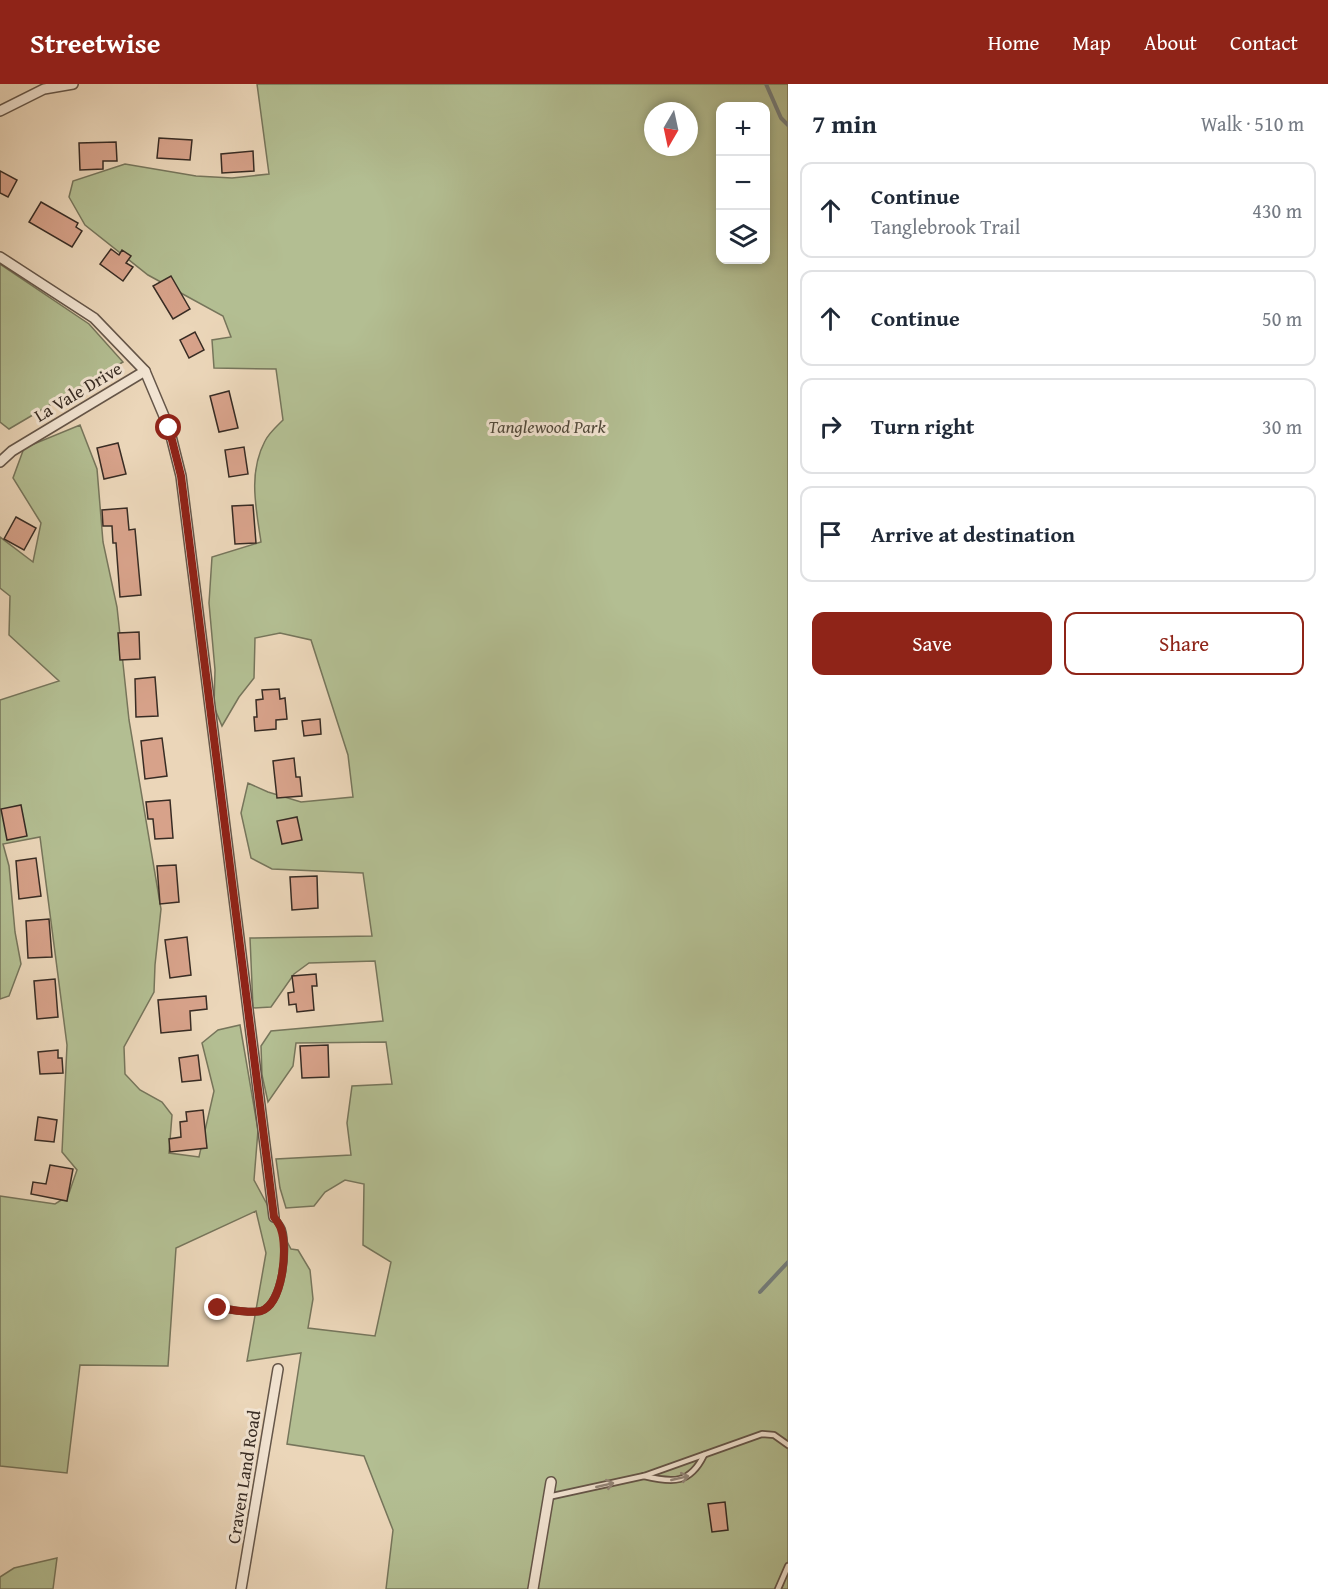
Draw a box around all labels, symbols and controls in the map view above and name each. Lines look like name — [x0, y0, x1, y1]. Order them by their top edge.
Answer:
text: Streetwise — [30, 22, 160, 63]
text: Home — [988, 27, 1039, 58]
text: Map — [1072, 27, 1111, 58]
text: About — [1144, 27, 1197, 58]
text: Contact — [1230, 27, 1298, 58]
north arrow — [644, 102, 698, 156]
map controls — [716, 102, 770, 264]
button: + — [716, 102, 770, 156]
text: 7 min — [812, 104, 877, 143]
text: Walk · 510 m — [1201, 109, 1304, 138]
button: − — [716, 156, 770, 210]
text: Continue — [871, 180, 960, 212]
icon: ahead — [814, 194, 847, 227]
text: 430 m — [1252, 196, 1302, 225]
button: layers — [716, 210, 770, 264]
text: Tanglebrook Trail — [871, 212, 1020, 241]
icon: ahead — [814, 302, 847, 335]
text: Continue — [871, 302, 960, 334]
text: 50 m — [1262, 304, 1302, 333]
street label: La Vale Drive — [29, 355, 127, 428]
icon: right — [814, 410, 847, 443]
text: Turn right — [871, 410, 974, 442]
text: 30 m — [1262, 412, 1302, 441]
park label: Tanglewood Park — [488, 413, 606, 440]
route start — [155, 414, 181, 440]
icon: arrive — [814, 518, 847, 551]
text: Arrive at destination — [871, 518, 1075, 550]
button: Save — [812, 612, 1052, 675]
button: Share — [1064, 612, 1304, 675]
route end — [204, 1294, 230, 1320]
street label: Craven Land Road — [220, 1408, 267, 1546]
one-way arrow — [670, 1471, 689, 1483]
one-way arrow — [595, 1479, 615, 1490]

